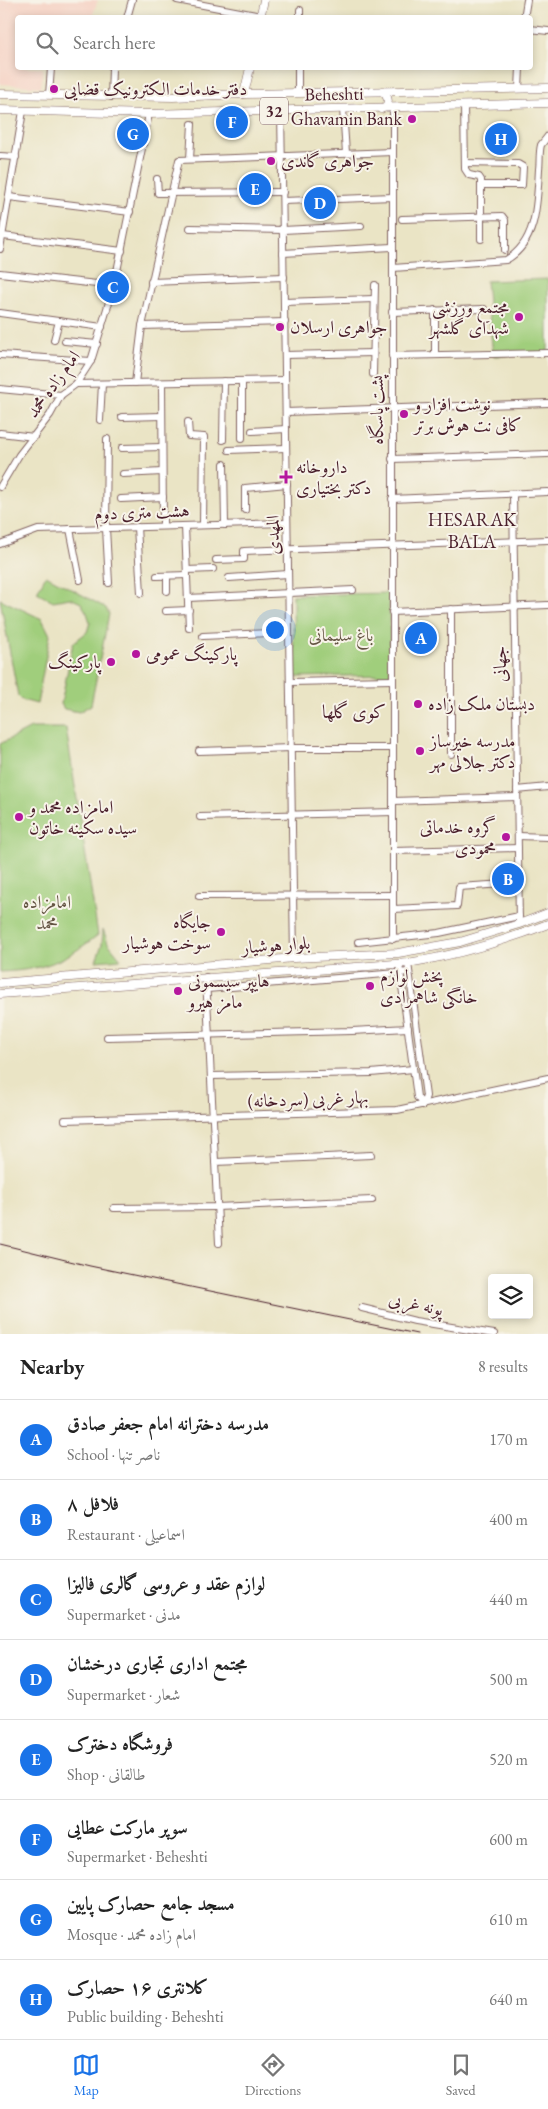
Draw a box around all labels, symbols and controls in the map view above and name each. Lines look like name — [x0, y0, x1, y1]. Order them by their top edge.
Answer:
search box — [15, 15, 533, 70]
icon: search — [33, 29, 61, 57]
text: Search here — [73, 30, 155, 55]
place label: دفتر خدمات الکترونیک قضایی — [64, 77, 247, 101]
street label: Beheshti — [304, 81, 364, 106]
marker: دفتر خدمات الکترونیک قضایی — [48, 83, 60, 95]
road number: 32 — [260, 98, 288, 124]
pin: F — [216, 103, 248, 141]
place label: Ghavamin Bank — [291, 107, 403, 130]
marker: Ghavamin Bank — [406, 113, 418, 125]
pin: G — [117, 115, 149, 153]
pin: H — [485, 120, 517, 158]
place label: جواهری گاندی — [281, 149, 374, 173]
marker: جواهری گاندی — [265, 155, 277, 167]
pin: E — [239, 170, 271, 208]
pin: D — [304, 184, 336, 222]
pin: C — [97, 268, 129, 306]
place label: مجتمع ورزشی شهدای گلشهر — [427, 295, 509, 340]
marker: مجتمع ورزشی شهدای گلشهر — [513, 311, 525, 323]
place label: جواهری ارسلان — [290, 315, 388, 339]
marker: جواهری ارسلان — [274, 321, 286, 333]
street label: امام زاده محمد — [20, 345, 89, 425]
street label: پشت پاسگاه — [365, 374, 390, 445]
place label: نوشت افزار و کافی نت هوش برتر — [412, 392, 522, 436]
marker: نوشت افزار و کافی نت هوش برتر — [398, 408, 410, 420]
place label: داروخانه دکتر بختیاری — [296, 455, 371, 499]
marker: داروخانه دکتر بختیاری — [280, 471, 292, 483]
street label: هشت متری دوم — [94, 498, 190, 530]
district label: HESARAK BALA — [428, 507, 517, 554]
street label: المهدی — [261, 515, 284, 555]
your location — [262, 617, 288, 643]
pin: A — [405, 619, 437, 657]
park label: باغ سلیمانی — [309, 623, 373, 650]
place label: پارکینگ عمومی — [146, 642, 239, 667]
street label: جهانی — [488, 646, 511, 682]
marker: پارکینگ عمومی — [130, 648, 142, 660]
place label: پارکینگ — [48, 650, 103, 675]
marker: پارکینگ — [105, 656, 117, 668]
place label: دبستان ملک زاده — [428, 692, 535, 715]
marker: دبستان ملک زاده — [412, 698, 424, 710]
district label: کوی گلها — [322, 699, 386, 724]
place label: مدرسه خیرساز دکتر جلالی مهر — [428, 729, 516, 774]
marker: مدرسه خیرساز دکتر جلالی مهر — [414, 745, 426, 757]
place label: امامزاده محمد و سیده سکینه خاتون — [27, 795, 137, 839]
marker: امامزاده محمد و سیده سکینه خاتون — [13, 811, 25, 823]
place label: گروه خدماتی محمودی — [420, 815, 496, 859]
marker: گروه خدماتی محمودی — [500, 831, 512, 843]
pin: B — [492, 860, 524, 898]
park label: امامزاده محمد — [23, 890, 71, 934]
place label: جایگاه سوخت هوشیار — [121, 910, 211, 954]
marker: جایگاه سوخت هوشیار — [215, 926, 227, 938]
street label: بلوار هوشیار — [239, 931, 311, 959]
place label: پخش لوازم خانگی شاهمرادی — [380, 964, 478, 1010]
place label: هایپر سیسمونی مامز هیرو — [186, 969, 270, 1015]
marker: پخش لوازم خانگی شاهمرادی — [364, 980, 376, 992]
marker: هایپر سیسمونی مامز هیرو — [172, 985, 184, 997]
street label: بهار غربی (سردخانه) — [247, 1085, 369, 1114]
map controls — [488, 1274, 533, 1319]
button: layers — [488, 1274, 533, 1319]
street label: پونه غربی — [386, 1287, 447, 1323]
text: Nearby — [20, 1353, 84, 1380]
text: 8 results — [478, 1356, 528, 1377]
text: مدرسه دخترانه امام جعفر صادق — [67, 1411, 269, 1436]
text: A — [30, 1429, 42, 1450]
text: 170 m — [489, 1429, 528, 1450]
text: School · ناصر تنها — [67, 1444, 160, 1465]
text: فلافل ۸ — [67, 1491, 119, 1516]
text: B — [31, 1509, 41, 1530]
text: 400 m — [489, 1509, 528, 1530]
text: Restaurant · اسماعیلی — [67, 1524, 185, 1545]
text: لوازم عقد و عروسی گالری فالیزا — [67, 1571, 265, 1596]
text: C — [30, 1589, 42, 1610]
text: 440 m — [489, 1589, 528, 1610]
text: Supermarket · مدنی — [67, 1604, 181, 1625]
text: مجتمع اداری تجاری درخشان — [67, 1651, 247, 1676]
text: D — [30, 1669, 42, 1690]
text: 500 m — [489, 1669, 528, 1690]
text: Supermarket · شعار — [67, 1684, 180, 1705]
text: فروشگاه دخترک — [67, 1731, 173, 1756]
text: E — [31, 1749, 41, 1770]
text: 520 m — [489, 1749, 528, 1770]
text: Shop · طالقانی — [67, 1764, 146, 1785]
text: سوپر مارکت عطایی — [67, 1815, 188, 1840]
text: F — [32, 1829, 40, 1850]
text: 600 m — [489, 1829, 528, 1850]
text: Supermarket · Beheshti — [67, 1846, 208, 1867]
text: مسجد جامع حصارک پایین — [67, 1891, 235, 1916]
text: G — [30, 1909, 42, 1930]
text: 610 m — [489, 1909, 528, 1930]
text: Mosque · امام زاده محمد — [67, 1924, 196, 1945]
text: کلانتری ۱۶ حصارک — [67, 1975, 209, 2000]
text: H — [30, 1989, 42, 2010]
text: 640 m — [489, 1989, 528, 2010]
text: Public building · Beheshti — [67, 2006, 224, 2027]
tab: Map — [72, 2051, 100, 2099]
tab: Directions — [245, 2051, 301, 2099]
tab: Saved — [446, 2051, 476, 2099]

